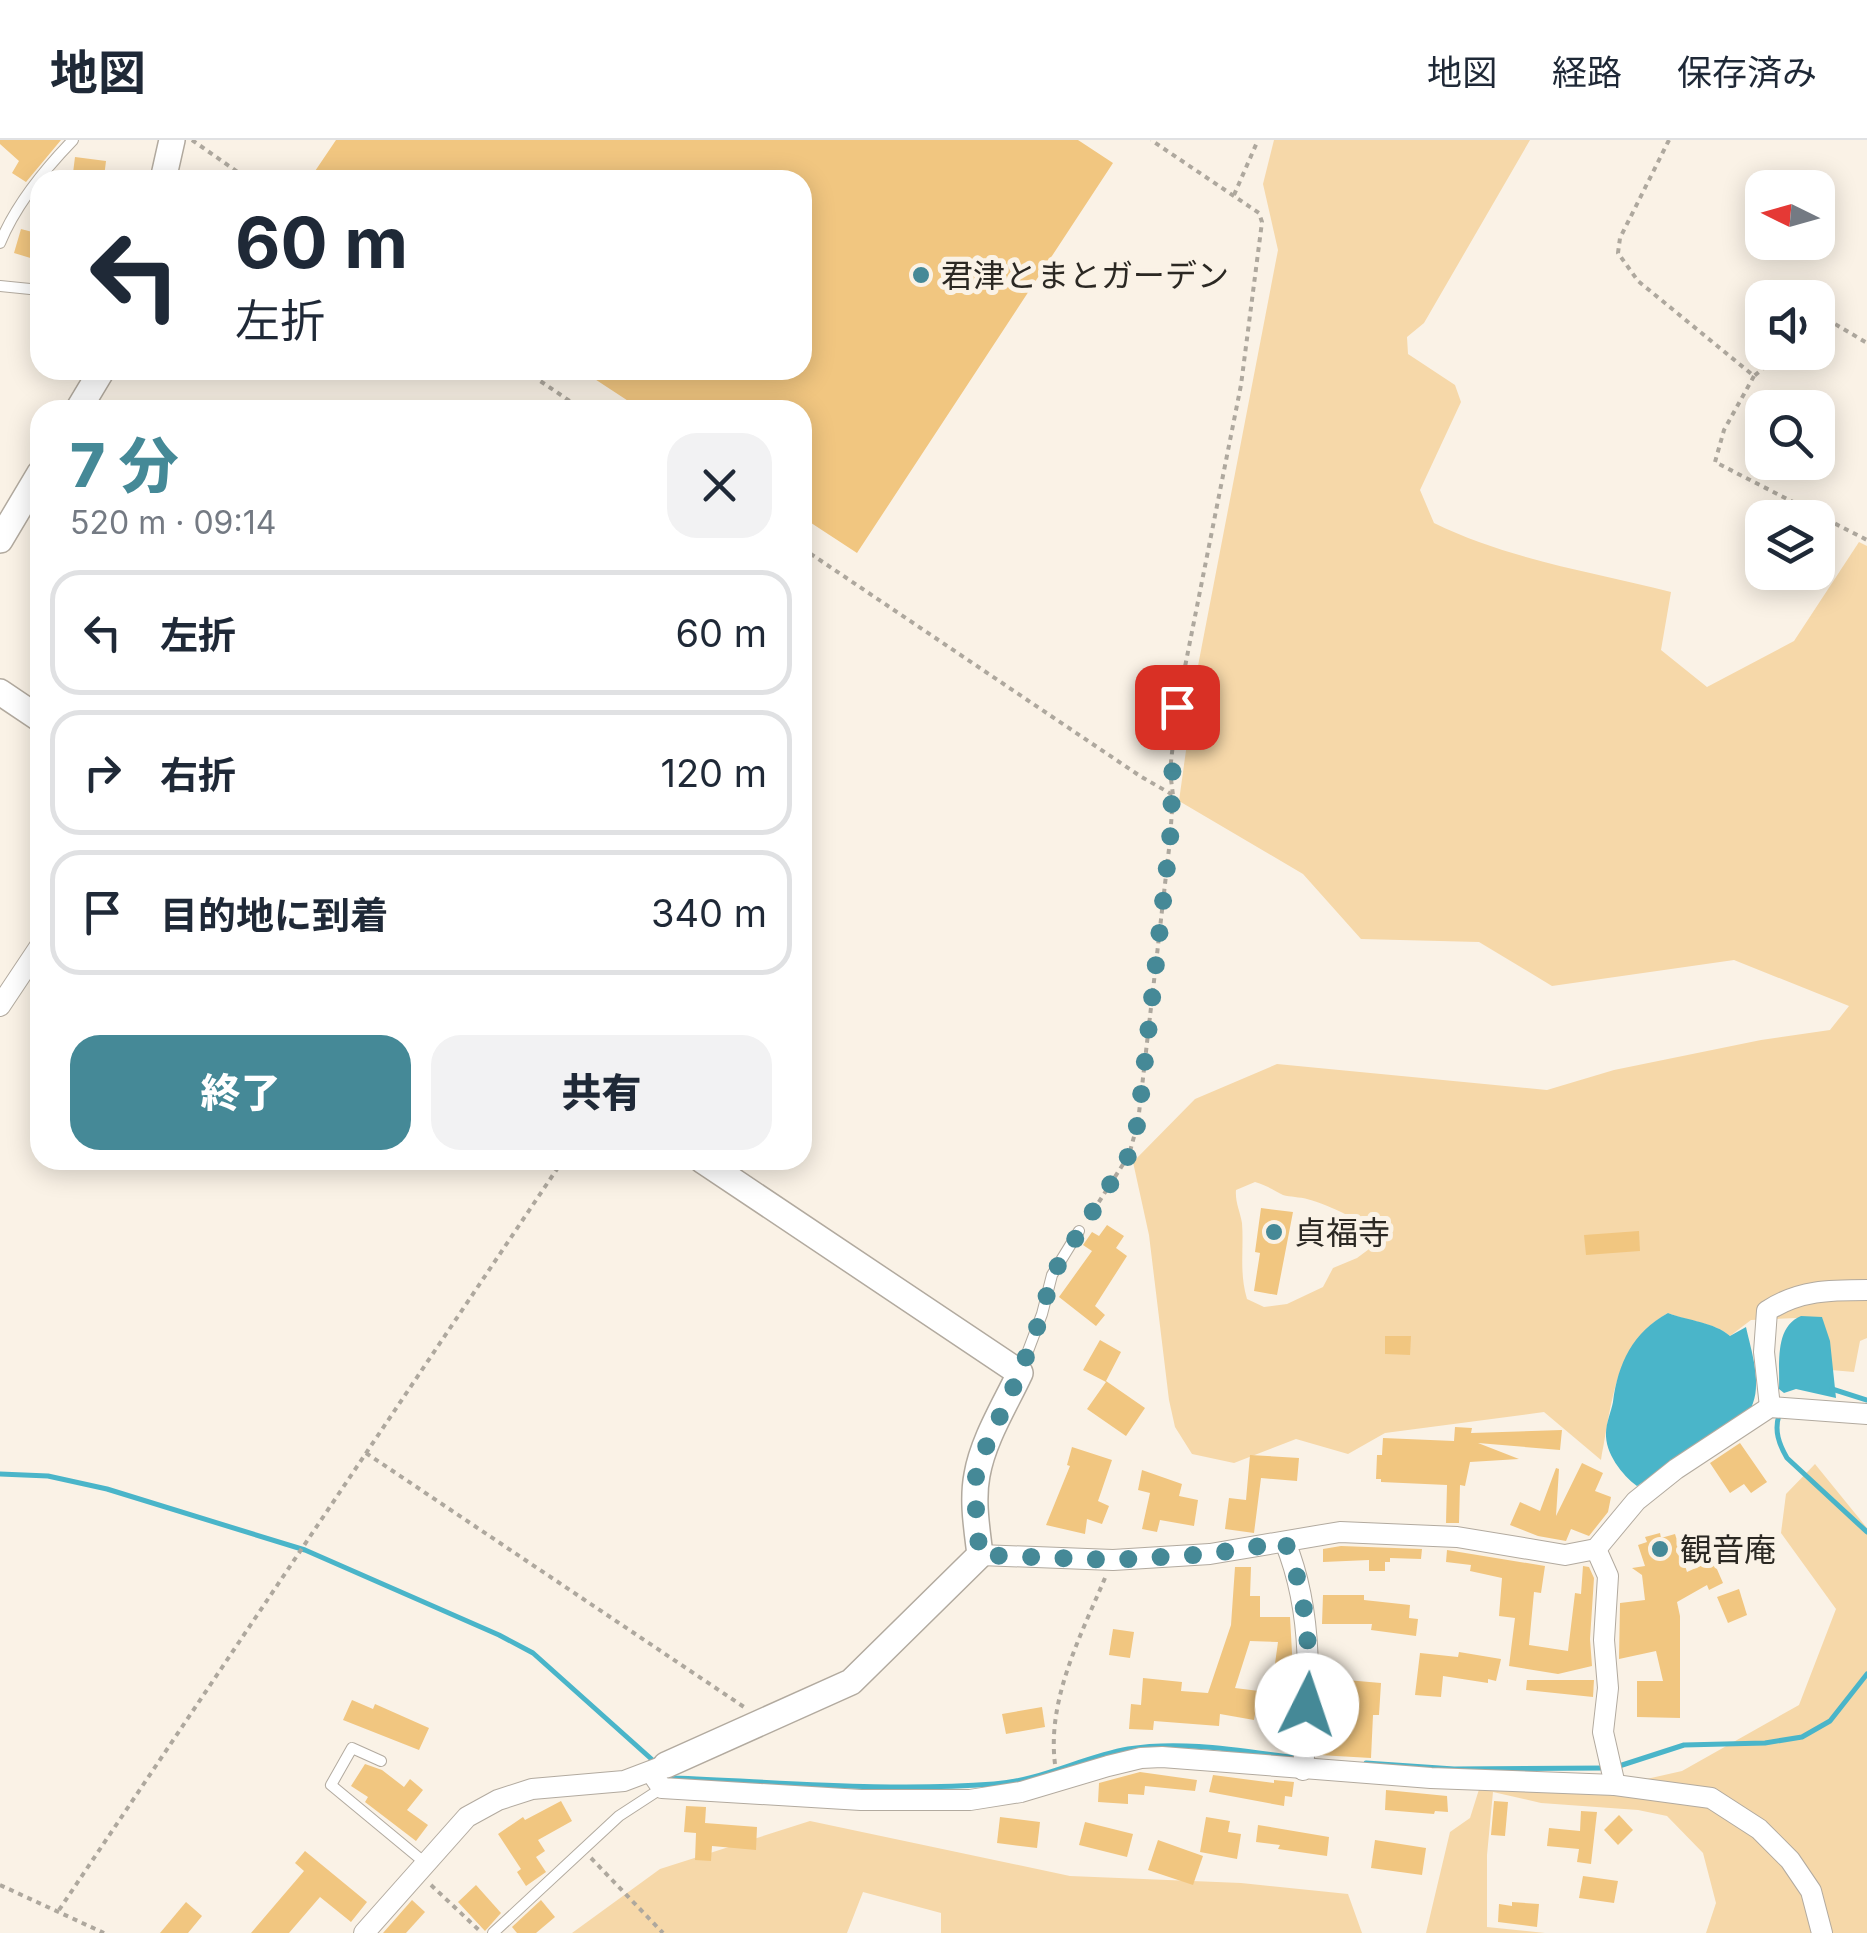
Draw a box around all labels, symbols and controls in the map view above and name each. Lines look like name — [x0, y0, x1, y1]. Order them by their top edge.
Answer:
text: 地図 — [50, 43, 146, 102]
text: 地図 — [1427, 51, 1497, 93]
text: 経路 — [1552, 51, 1622, 93]
text: 保存済み — [1677, 51, 1817, 93]
north arrow — [1745, 170, 1835, 260]
map controls — [1745, 170, 1835, 590]
text: 60 m — [235, 200, 408, 285]
icon: left — [70, 210, 200, 340]
place label: 君津とまとガーデン — [941, 256, 1229, 295]
marker: 君津とまとガーデン — [910, 264, 932, 286]
button: sound — [1745, 280, 1835, 370]
text: 左折 — [235, 293, 325, 348]
button: search — [1745, 390, 1835, 480]
text: 7 分 — [70, 429, 178, 501]
button: close — [667, 433, 772, 538]
button: layers — [1745, 500, 1835, 590]
text: 520 m · 09:14 — [70, 503, 276, 542]
icon: left — [75, 605, 130, 660]
text: 60 m — [675, 610, 767, 656]
text: 左折 — [160, 612, 236, 658]
pin — [1135, 665, 1220, 750]
icon: arrive — [1150, 680, 1205, 735]
icon: right — [75, 745, 130, 800]
text: 120 m — [660, 750, 767, 796]
text: 右折 — [160, 752, 236, 798]
icon: arrive — [75, 885, 130, 940]
text: 340 m — [651, 890, 767, 936]
text: 目的地に到着 — [160, 892, 388, 938]
button: 終了 — [70, 1035, 411, 1150]
button: 共有 — [431, 1035, 772, 1150]
place label: 貞福寺 — [1294, 1213, 1390, 1252]
marker: 貞福寺 — [1263, 1221, 1285, 1243]
place label: 観音庵 — [1680, 1530, 1776, 1569]
marker: 観音庵 — [1649, 1538, 1671, 1560]
position arrow — [1255, 1653, 1359, 1757]

